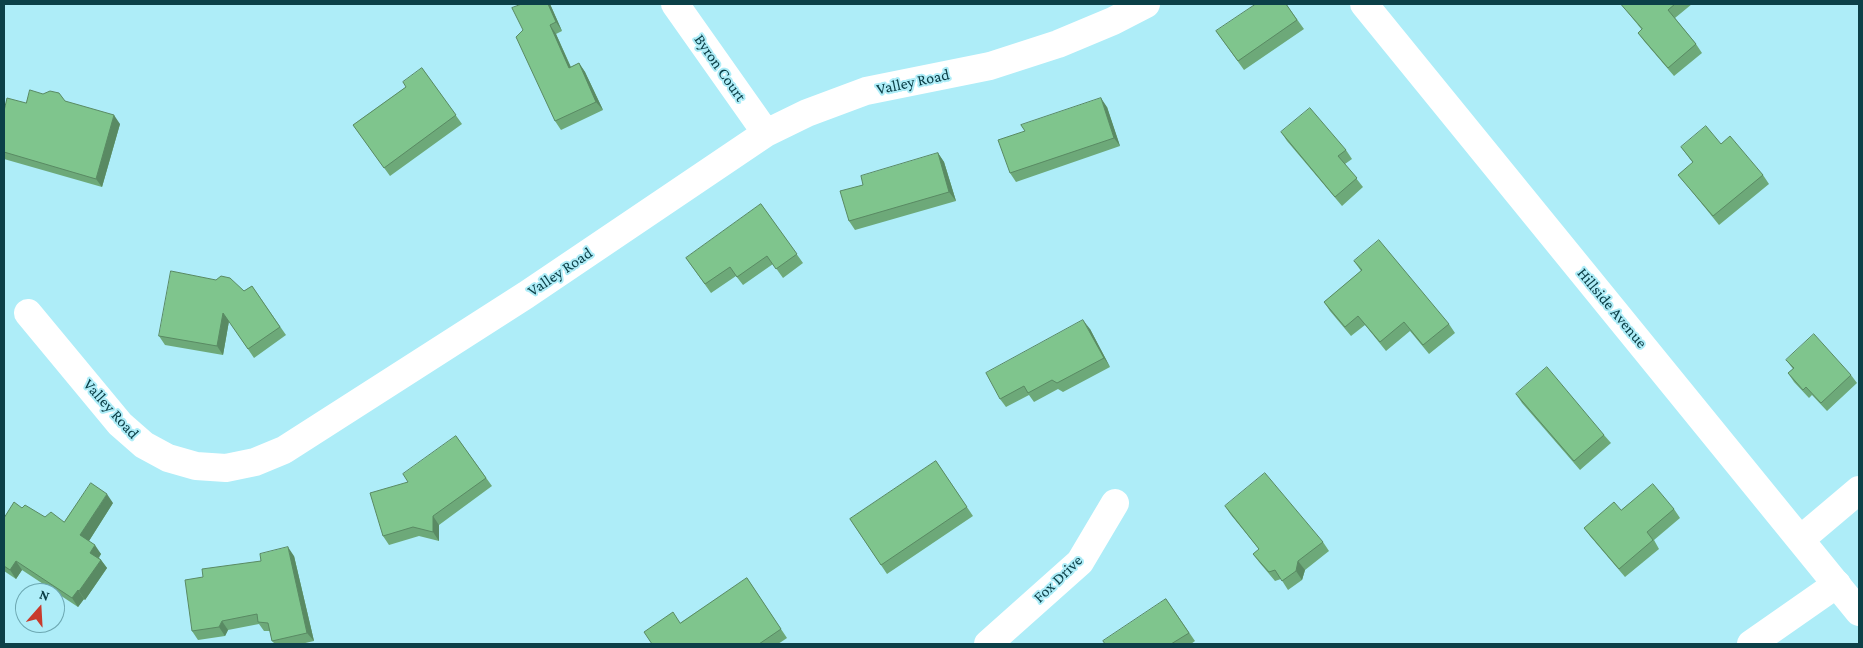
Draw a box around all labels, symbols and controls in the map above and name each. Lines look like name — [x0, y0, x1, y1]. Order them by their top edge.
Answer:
street label: Byron Court — [690, 31, 750, 105]
street label: Valley Road — [875, 65, 951, 99]
street label: Valley Road — [524, 243, 596, 301]
street label: Hillside Avenue — [1573, 264, 1651, 352]
street label: Valley Road — [79, 375, 143, 443]
street label: Fox Drive — [1030, 551, 1086, 607]
north arrow — [15, 583, 65, 633]
text: N — [37, 586, 52, 604]

